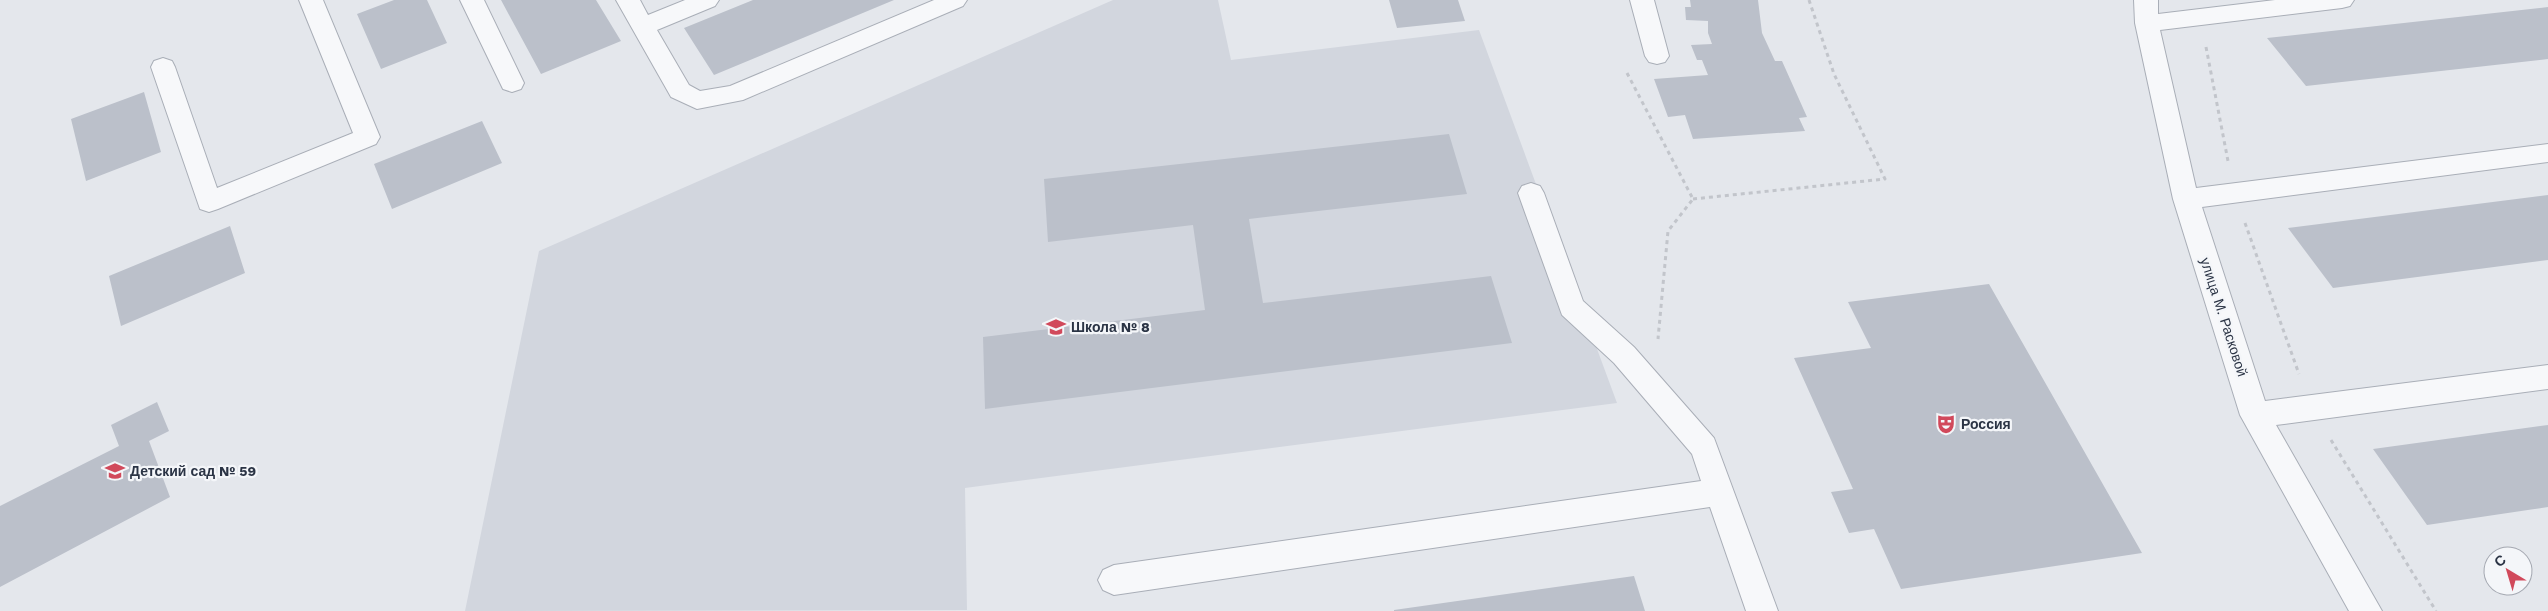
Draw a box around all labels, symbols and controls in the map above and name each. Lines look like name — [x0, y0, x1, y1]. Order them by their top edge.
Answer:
street label: улица М. Расковой — [2197, 256, 2251, 378]
school or university icon: Школа № 8 — [1045, 316, 1067, 338]
place label: Школа № 8 — [1071, 319, 1150, 335]
theatre icon: Россия — [1935, 413, 1957, 435]
place label: Россия — [1961, 416, 2011, 432]
school or university icon: Детский сад № 59 — [104, 460, 126, 482]
place label: Детский сад № 59 — [130, 463, 256, 479]
north arrow — [2483, 546, 2533, 596]
text: С — [2491, 551, 2509, 570]

